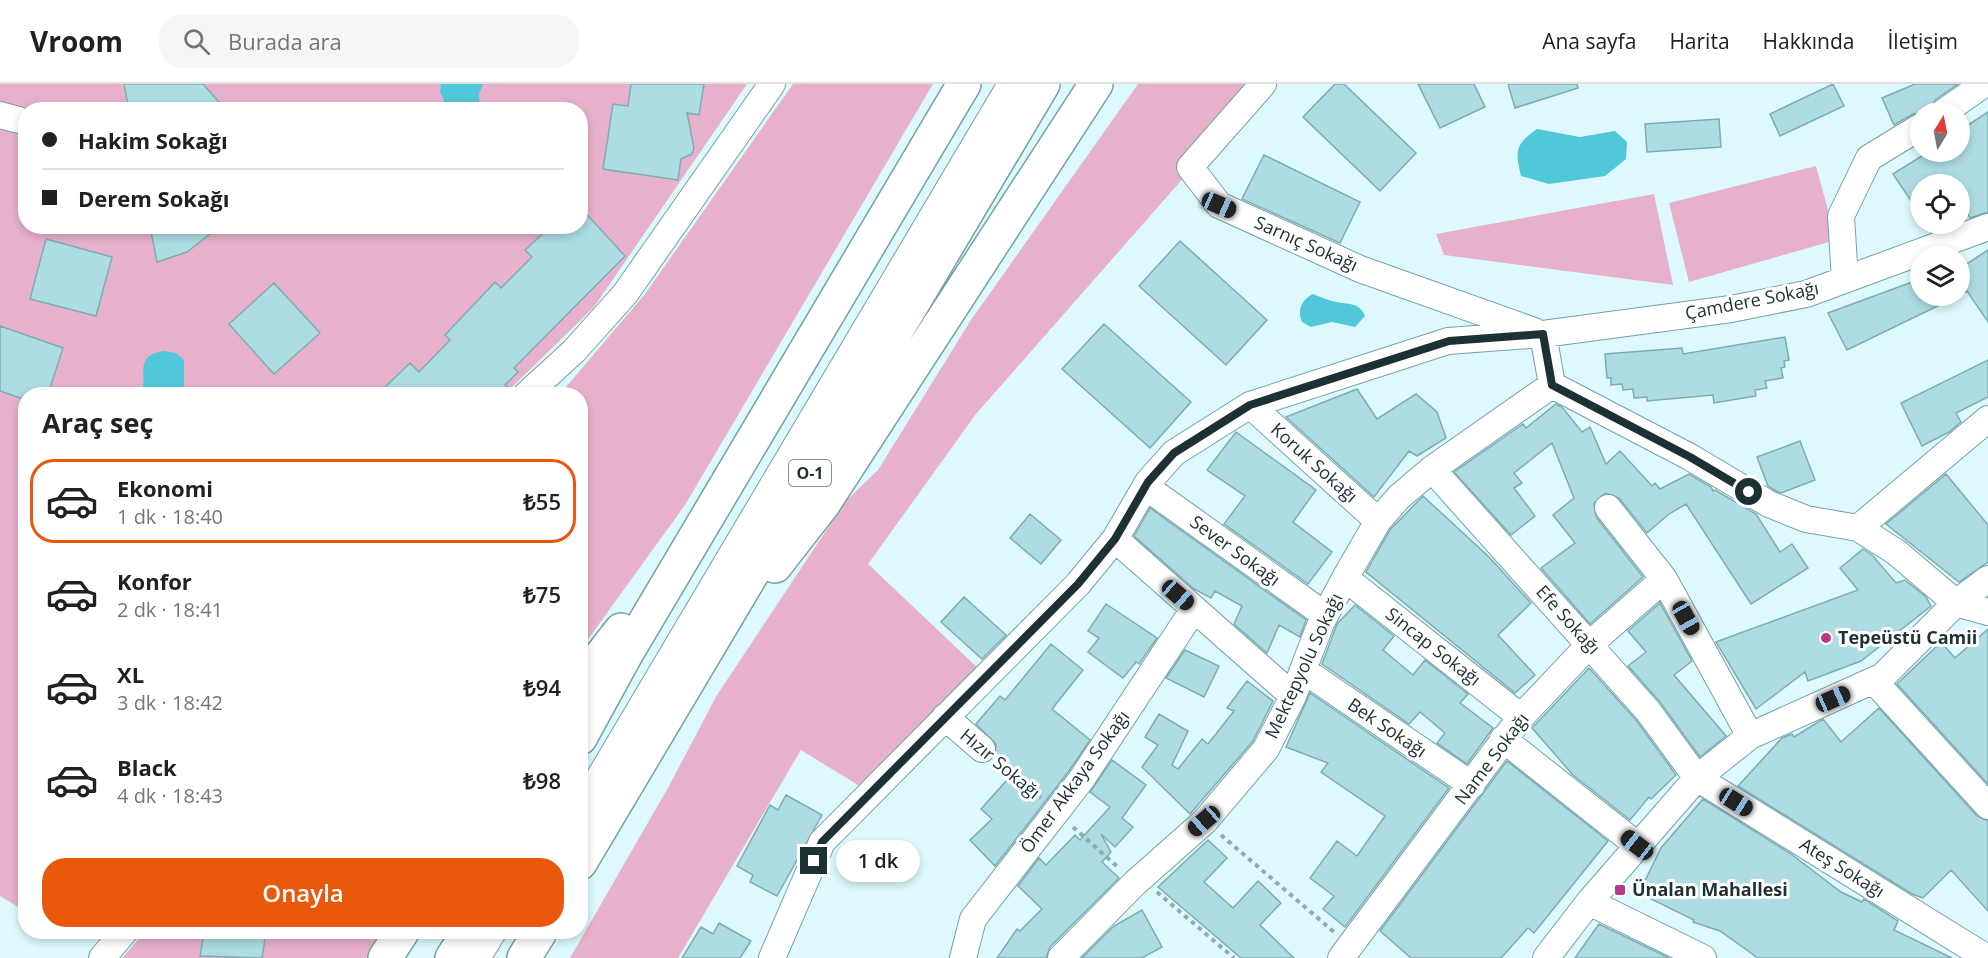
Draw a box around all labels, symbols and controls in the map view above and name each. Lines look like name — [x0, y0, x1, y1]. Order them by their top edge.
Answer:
search box — [159, 14, 579, 68]
text: Vroom — [30, 22, 123, 60]
icon: search — [180, 25, 213, 58]
text: Burada ara — [228, 26, 342, 56]
text: Ana sayfa — [1542, 27, 1636, 55]
text: Harita — [1669, 27, 1730, 55]
text: Hakkında — [1763, 27, 1855, 55]
text: İletişim — [1888, 27, 1958, 55]
north arrow — [1910, 102, 1970, 162]
map controls — [1910, 102, 1970, 306]
text: Hakim Sokağı — [78, 125, 228, 155]
button: locate — [1910, 174, 1970, 234]
text: Derem Sokağı — [78, 183, 229, 213]
car — [1199, 189, 1239, 221]
street label: Sarnıç Sokağı — [1251, 210, 1362, 277]
button: layers — [1910, 246, 1970, 306]
street label: Çamdere Sokağı — [1683, 275, 1821, 325]
text: Araç seç — [42, 404, 153, 441]
street label: Koruk Sokağı — [1266, 417, 1363, 508]
road number: O-1 — [789, 460, 831, 486]
text: Ekonomi — [117, 473, 213, 503]
icon: car — [45, 474, 99, 528]
route start — [1735, 478, 1762, 505]
text: ₺55 — [523, 486, 561, 516]
text: 1 dk · 18:40 — [117, 503, 223, 530]
street label: Sever Sokağı — [1186, 509, 1285, 591]
text: Konfor — [117, 566, 192, 596]
icon: car — [45, 567, 99, 621]
car — [1159, 576, 1197, 614]
text: ₺75 — [523, 579, 561, 609]
street label: Efe Sokağı — [1531, 580, 1606, 659]
street label: Mektepyolu Sokağı — [1259, 589, 1347, 742]
text: 2 dk · 18:41 — [117, 596, 223, 623]
car — [1669, 598, 1703, 638]
street label: Sincap Sokağı — [1381, 602, 1486, 691]
place label: Tepeüstü Camii — [1838, 625, 1977, 649]
marker: Tepeüstü Camii — [1819, 631, 1833, 645]
text: XL — [117, 659, 144, 689]
icon: car — [45, 660, 99, 714]
text: ₺94 — [523, 672, 561, 702]
car — [1813, 683, 1853, 715]
text: 3 dk · 18:42 — [117, 689, 223, 716]
street label: Bek Sokağı — [1343, 692, 1432, 762]
street label: Ömer Akkaya Sokağı — [1014, 705, 1134, 858]
street label: Name Sokağı — [1449, 707, 1534, 809]
street label: Hızır Sokağı — [956, 723, 1046, 804]
text: Black — [117, 752, 177, 782]
icon: car — [45, 753, 99, 807]
text: ₺98 — [523, 765, 561, 795]
text: 4 dk · 18:43 — [117, 782, 223, 809]
car — [1716, 785, 1756, 819]
car — [1185, 802, 1223, 840]
car — [1617, 827, 1657, 863]
street label: Ateş Sokağı — [1796, 832, 1889, 903]
callout: 1 dk — [835, 840, 919, 882]
route end — [800, 847, 827, 874]
text: 1 dk — [858, 847, 898, 874]
button: Onayla — [42, 858, 564, 927]
place label: Ünalan Mahallesi — [1632, 877, 1788, 901]
marker: Ünalan Mahallesi — [1613, 883, 1627, 897]

